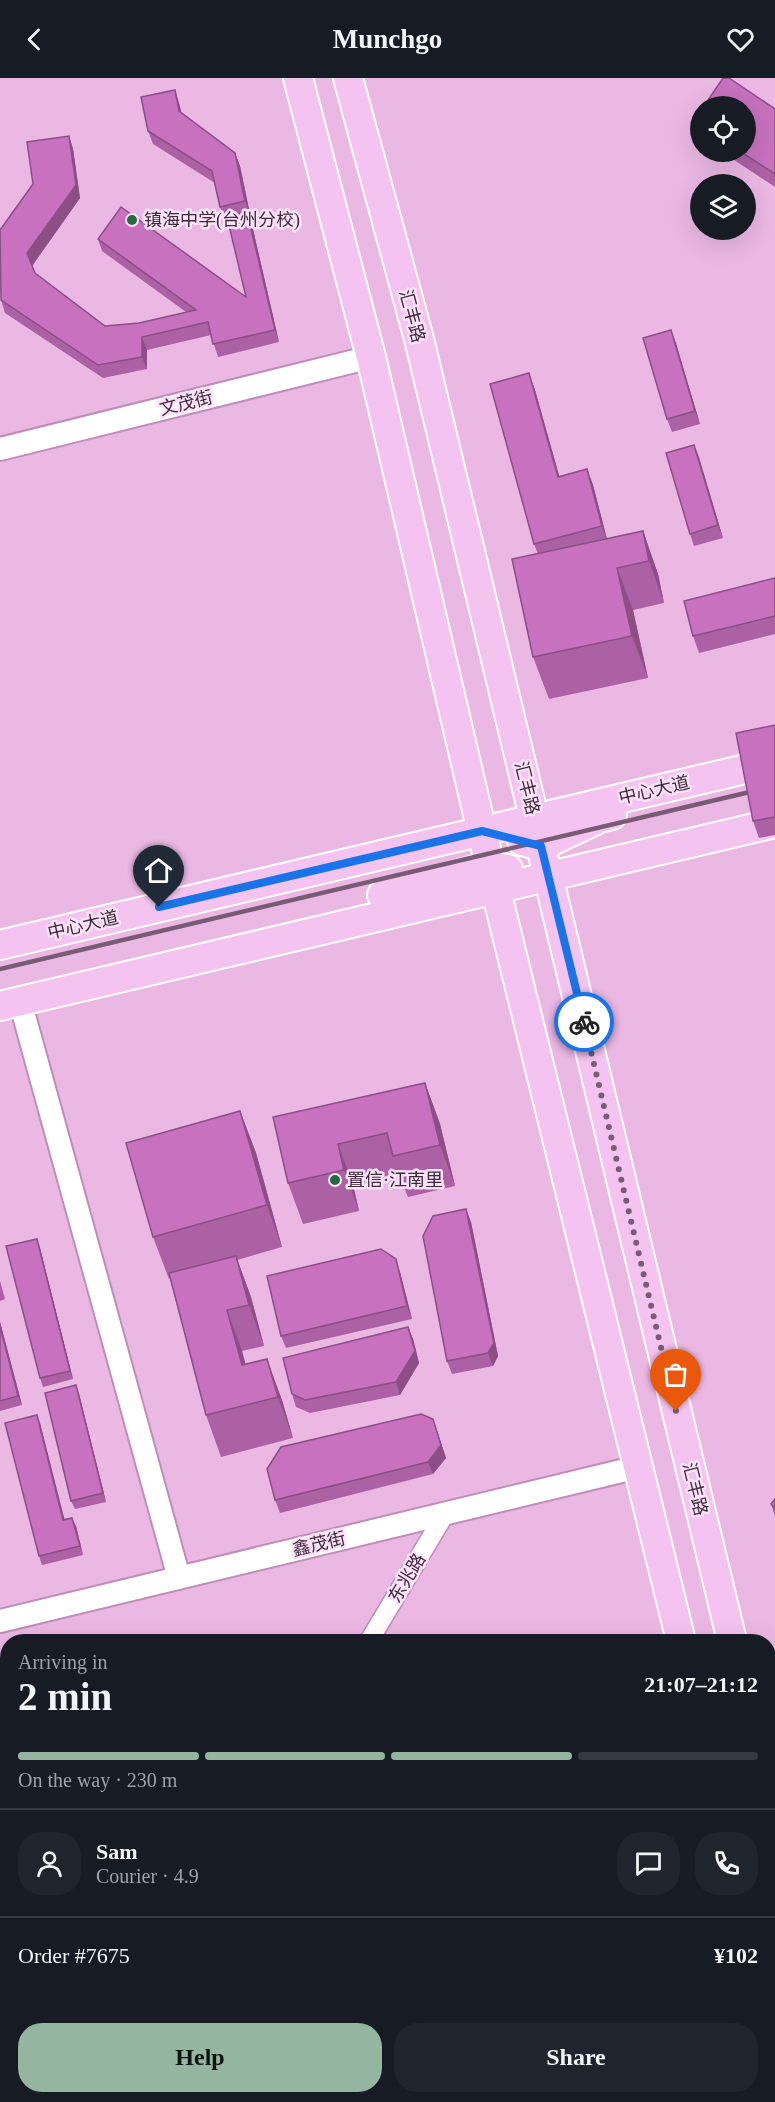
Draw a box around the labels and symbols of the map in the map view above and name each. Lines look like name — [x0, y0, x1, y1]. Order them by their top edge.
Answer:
place label: 镇海中学(台州分校) — [144, 210, 300, 231]
marker: 镇海中学(台州分校) — [125, 213, 139, 227]
street label: 汇丰路 — [395, 287, 429, 345]
street label: 文茂街 — [157, 387, 215, 419]
street label: 汇丰路 — [511, 759, 543, 817]
street label: 中心大道 — [617, 772, 691, 808]
pin — [133, 845, 184, 907]
street label: 中心大道 — [46, 907, 120, 943]
courier — [554, 992, 614, 1052]
place label: 置信·江南里 — [347, 1170, 443, 1190]
marker: 置信·江南里 — [328, 1173, 342, 1187]
pin — [650, 1349, 701, 1411]
street label: 汇丰路 — [679, 1460, 711, 1518]
street label: 鑫茂街 — [290, 1528, 348, 1560]
street label: 东兆路 — [385, 1550, 429, 1606]

